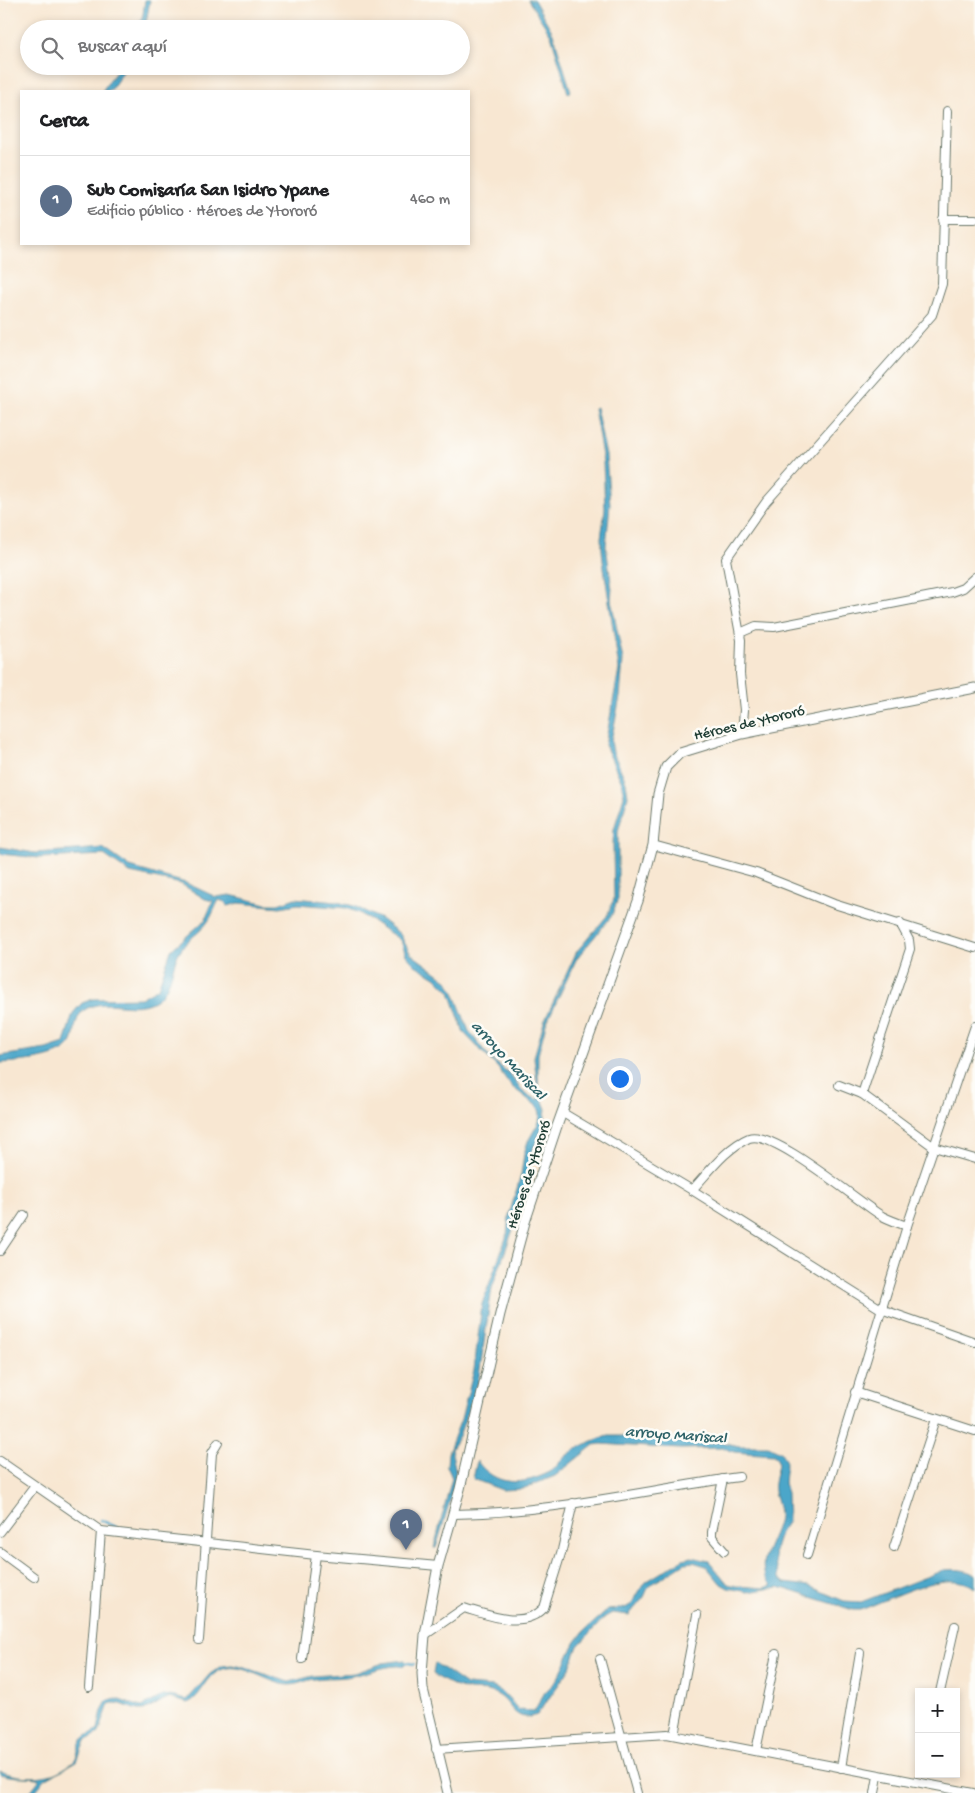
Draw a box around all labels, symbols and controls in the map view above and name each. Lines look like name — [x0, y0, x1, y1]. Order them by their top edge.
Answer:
search box — [20, 20, 470, 75]
icon: search — [38, 34, 66, 62]
text: Buscar aquí — [78, 36, 167, 59]
text: Cerca — [40, 110, 88, 135]
text: Sub Comisaría San Isidro Ypane — [87, 180, 329, 203]
text: 1 — [53, 191, 59, 210]
text: 460 m — [410, 191, 450, 210]
text: Edificio público · Héroes de Ytororó — [87, 203, 317, 222]
street label: Héroes de Ytororó — [692, 702, 807, 745]
water label: arroyo Mariscal — [466, 1018, 550, 1106]
your location — [607, 1066, 633, 1092]
street label: Héroes de Ytororó — [504, 1118, 556, 1231]
water label: arroyo Mariscal — [625, 1423, 728, 1450]
pin: 1 — [390, 1509, 422, 1550]
map controls — [915, 1688, 960, 1778]
button: + — [915, 1688, 960, 1733]
button: − — [915, 1733, 960, 1778]

